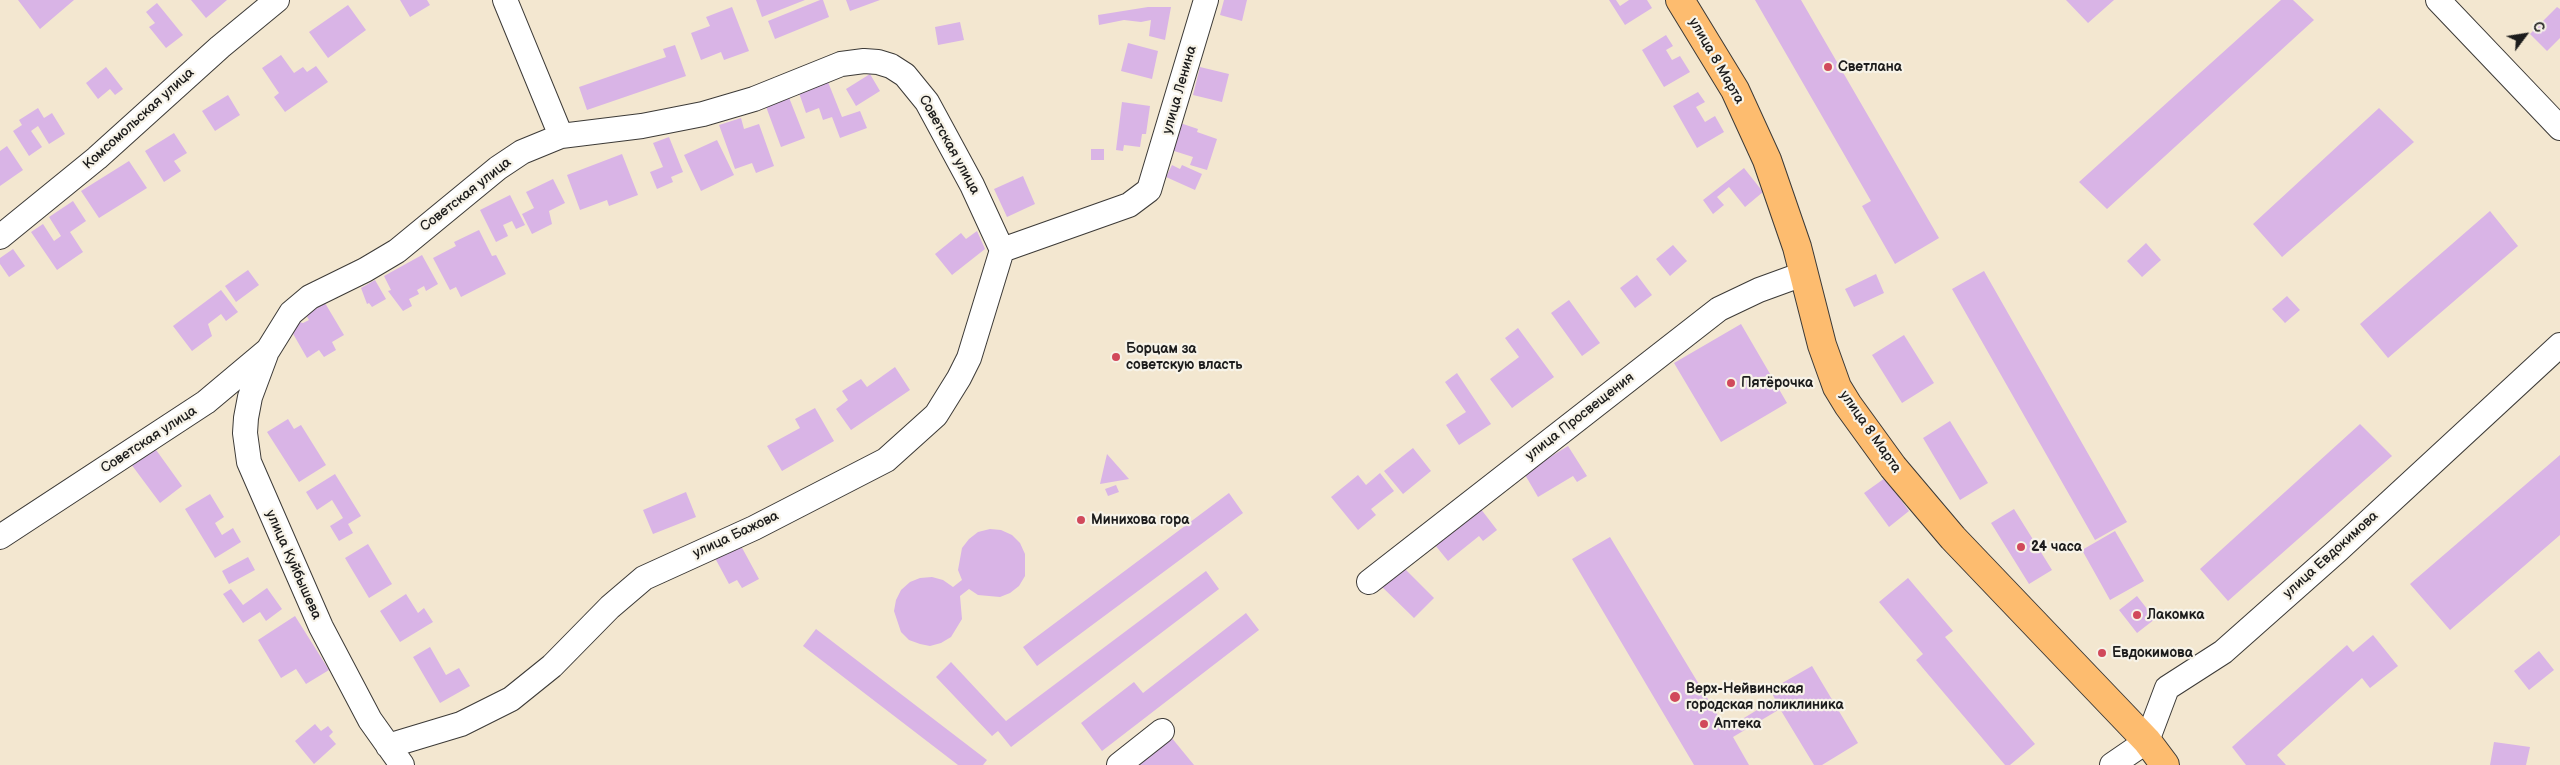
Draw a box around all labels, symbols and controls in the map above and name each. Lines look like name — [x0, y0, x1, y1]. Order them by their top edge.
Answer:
north arrow — [2500, 10, 2550, 60]
street label: улица 8 Марта — [1685, 15, 1747, 107]
text: С — [2528, 18, 2548, 36]
street label: улица Ленина — [1159, 44, 1201, 136]
place label: Светлана — [1838, 59, 1902, 75]
marker: Светлана — [1822, 61, 1834, 73]
street label: Комсомольская улица — [80, 65, 198, 173]
street label: Советская улица — [915, 92, 983, 198]
street label: Советская улица — [417, 154, 515, 236]
place label: Борцам за советскую власть — [1126, 341, 1242, 374]
marker: Борцам за советскую власть — [1110, 351, 1122, 363]
street label: улица Просвещения — [1522, 369, 1638, 465]
place label: Пятёрочка — [1741, 375, 1813, 391]
marker: Пятёрочка — [1725, 377, 1737, 389]
street label: улица 8 Марта — [1835, 388, 1905, 476]
street label: Советская улица — [98, 403, 200, 477]
street label: улица Куйбышева — [261, 508, 325, 622]
street label: улица Бажова — [690, 508, 782, 562]
street label: улица Евдокимова — [2280, 508, 2382, 602]
place label: Минихова гора — [1091, 512, 1189, 528]
marker: Минихова гора — [1075, 514, 1087, 526]
place label: 24 часа — [2031, 539, 2082, 555]
marker: 24 часа — [2015, 541, 2027, 553]
place label: Лакомка — [2147, 607, 2204, 623]
marker: Лакомка — [2131, 609, 2143, 621]
place label: Евдокимова — [2112, 645, 2193, 661]
marker: Евдокимова — [2096, 647, 2108, 659]
place label: Верх-Нейвинская городская поликлиника — [1686, 681, 1844, 714]
marker: Верх-Нейвинская городская поликлиника — [1668, 690, 1682, 704]
place label: Аптека — [1714, 716, 1761, 732]
marker: Аптека — [1698, 718, 1710, 730]

